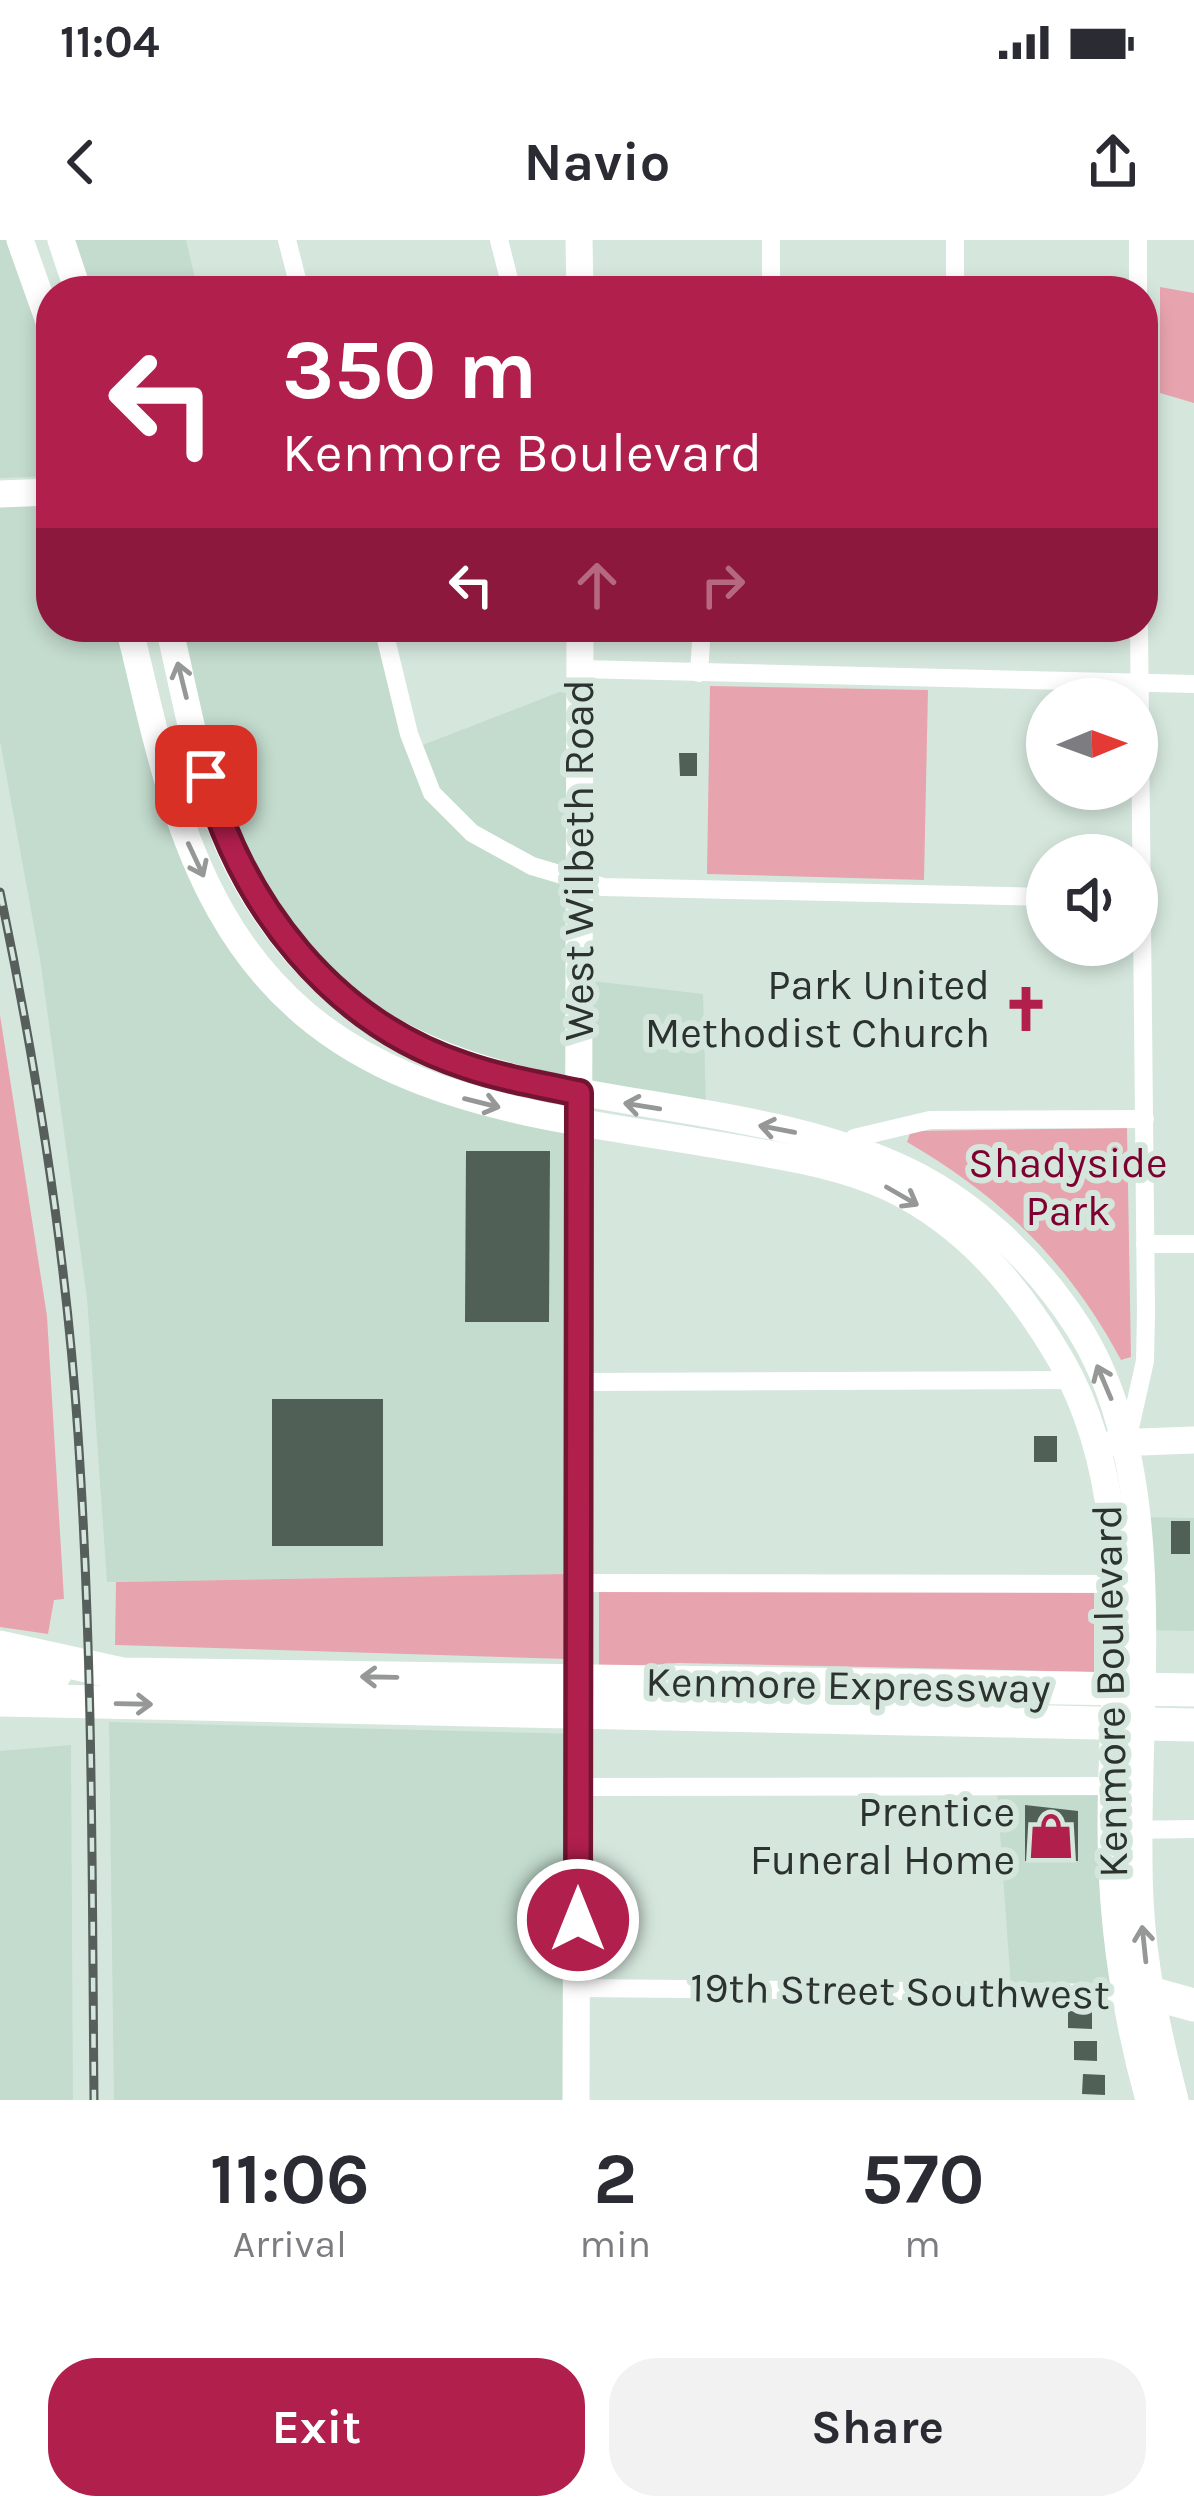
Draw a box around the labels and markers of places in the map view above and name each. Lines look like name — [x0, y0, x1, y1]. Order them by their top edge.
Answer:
pin — [155, 725, 257, 827]
place label: Park United Methodist Church — [645, 960, 990, 1058]
church icon: Park United Methodist Church — [1001, 984, 1051, 1034]
place label: Prentice Funeral Home — [750, 1787, 1015, 1885]
shop icon: Prentice Funeral Home — [1026, 1811, 1076, 1861]

